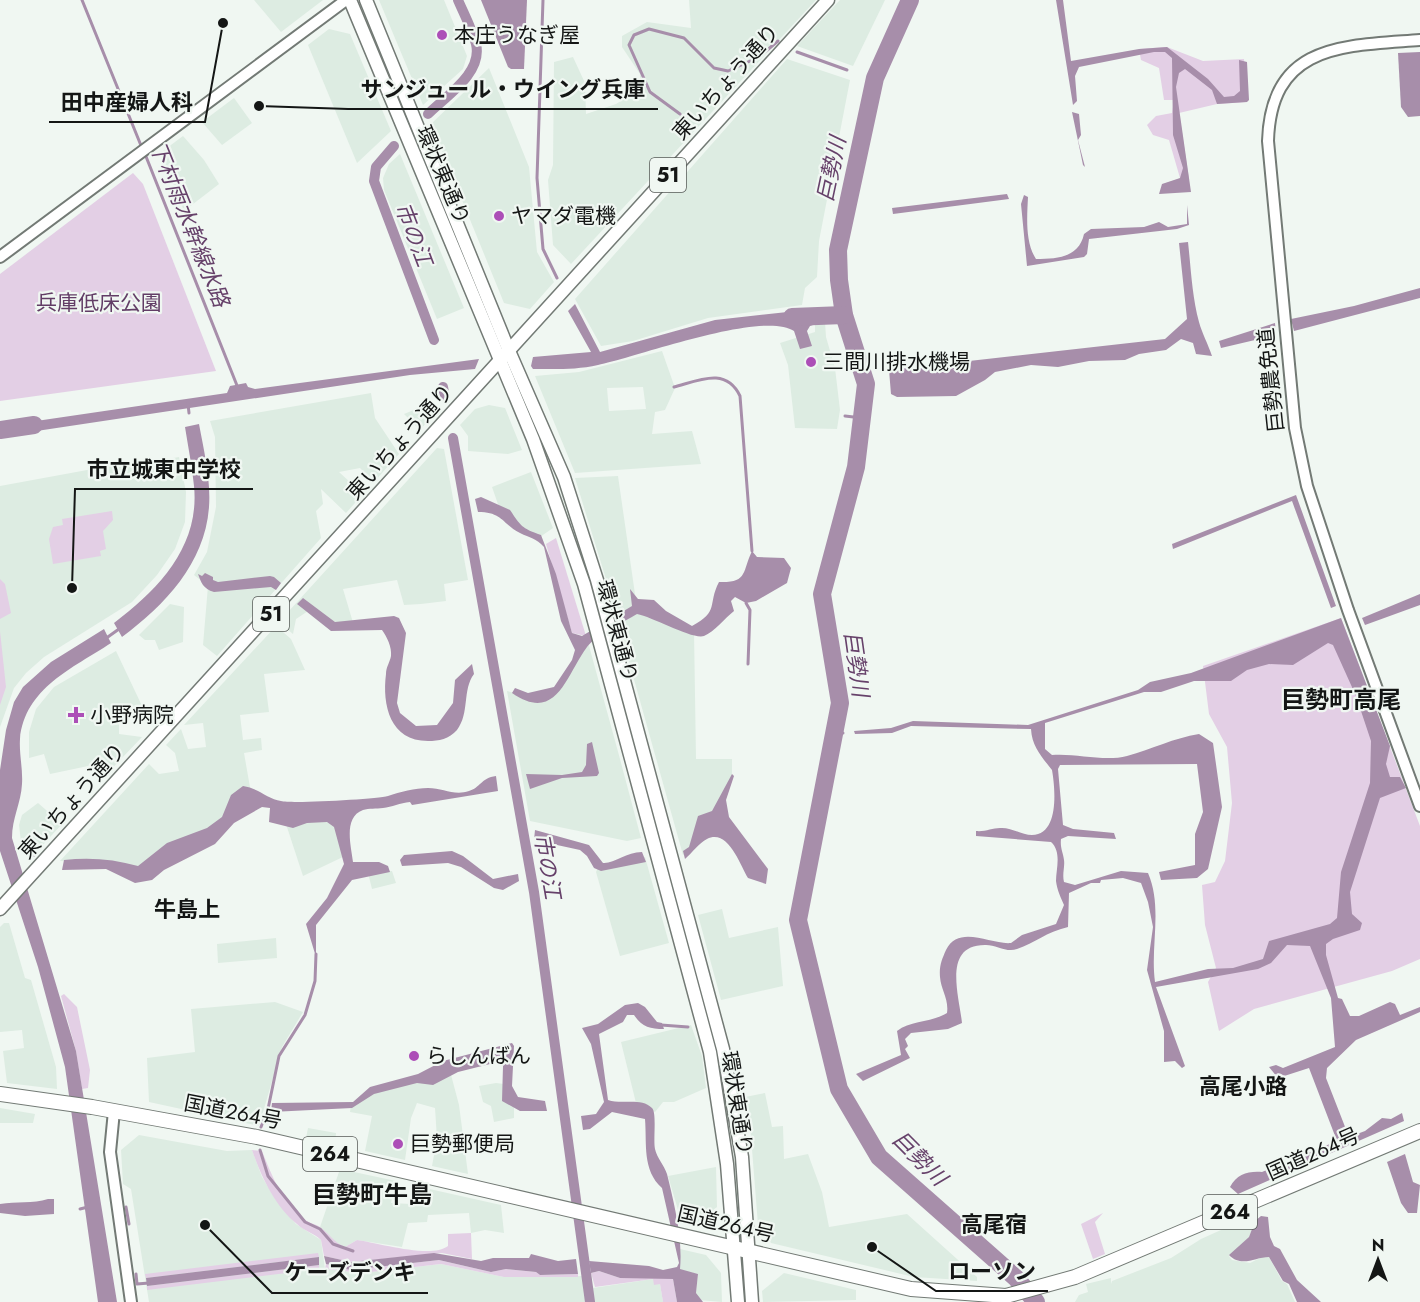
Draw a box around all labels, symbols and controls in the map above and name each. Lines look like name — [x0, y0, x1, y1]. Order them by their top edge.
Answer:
street label: 東いちょう通り — [666, 17, 786, 147]
place label: 本庄うなぎ屋 — [454, 20, 580, 50]
marker: 本庄うなぎ屋 — [435, 28, 449, 42]
callout: サンジュール・ウイング兵庫 — [348, 69, 658, 109]
text: サンジュール・ウイング兵庫 — [361, 73, 645, 105]
callout: 田中産婦人科 — [49, 82, 205, 122]
text: 田中産婦人科 — [61, 86, 193, 118]
street label: 環状東通り — [409, 121, 477, 229]
water label: 巨勢川 — [808, 131, 854, 205]
water label: 下村雨水幹線水路 — [142, 136, 239, 313]
road number: 51 — [650, 158, 686, 192]
water label: 市の江 — [387, 197, 441, 272]
place label: ヤマダ電機 — [511, 201, 616, 231]
marker: ヤマダ電機 — [492, 209, 506, 223]
park label: 兵庫低床公園 — [36, 288, 162, 318]
street label: 巨勢農免道 — [1251, 326, 1291, 434]
place label: 三間川排水機場 — [823, 347, 970, 377]
marker: 三間川排水機場 — [804, 355, 818, 369]
street label: 東いちょう通り — [340, 377, 460, 507]
callout: 市立城東中学校 — [75, 449, 253, 489]
text: 市立城東中学校 — [87, 453, 241, 485]
street label: 環状東通り — [589, 576, 645, 686]
road number: 51 — [253, 597, 289, 631]
water label: 巨勢川 — [837, 629, 878, 701]
district label: 巨勢町高尾 — [1281, 682, 1401, 717]
place label: 小野病院 — [90, 700, 174, 730]
marker: 小野病院 — [67, 706, 85, 724]
street label: 東いちょう通り — [12, 736, 132, 866]
water label: 市の江 — [527, 831, 570, 903]
district label: 牛島上 — [154, 893, 220, 925]
place label: らしんばん — [426, 1041, 531, 1071]
marker: らしんばん — [407, 1049, 421, 1063]
street label: 環状東通り — [714, 1049, 760, 1157]
district label: 高尾小路 — [1199, 1070, 1287, 1102]
street label: 国道264号 — [181, 1088, 285, 1136]
street label: 国道264号 — [1262, 1120, 1364, 1188]
water label: 巨勢川 — [885, 1123, 956, 1194]
place label: 巨勢郵便局 — [410, 1129, 515, 1159]
road number: 264 — [303, 1137, 357, 1171]
marker: 巨勢郵便局 — [391, 1137, 405, 1151]
district label: 巨勢町牛島 — [312, 1177, 432, 1212]
road number: 264 — [1203, 1195, 1257, 1229]
street label: 国道264号 — [674, 1198, 778, 1250]
district label: 高尾宿 — [961, 1208, 1027, 1240]
north arrow — [1348, 1230, 1408, 1290]
text: N — [1372, 1234, 1384, 1257]
callout: ローソン — [936, 1251, 1048, 1291]
callout: ケーズデンキ — [272, 1253, 428, 1293]
text: ローソン — [948, 1255, 1036, 1287]
text: ケーズデンキ — [285, 1256, 415, 1288]

